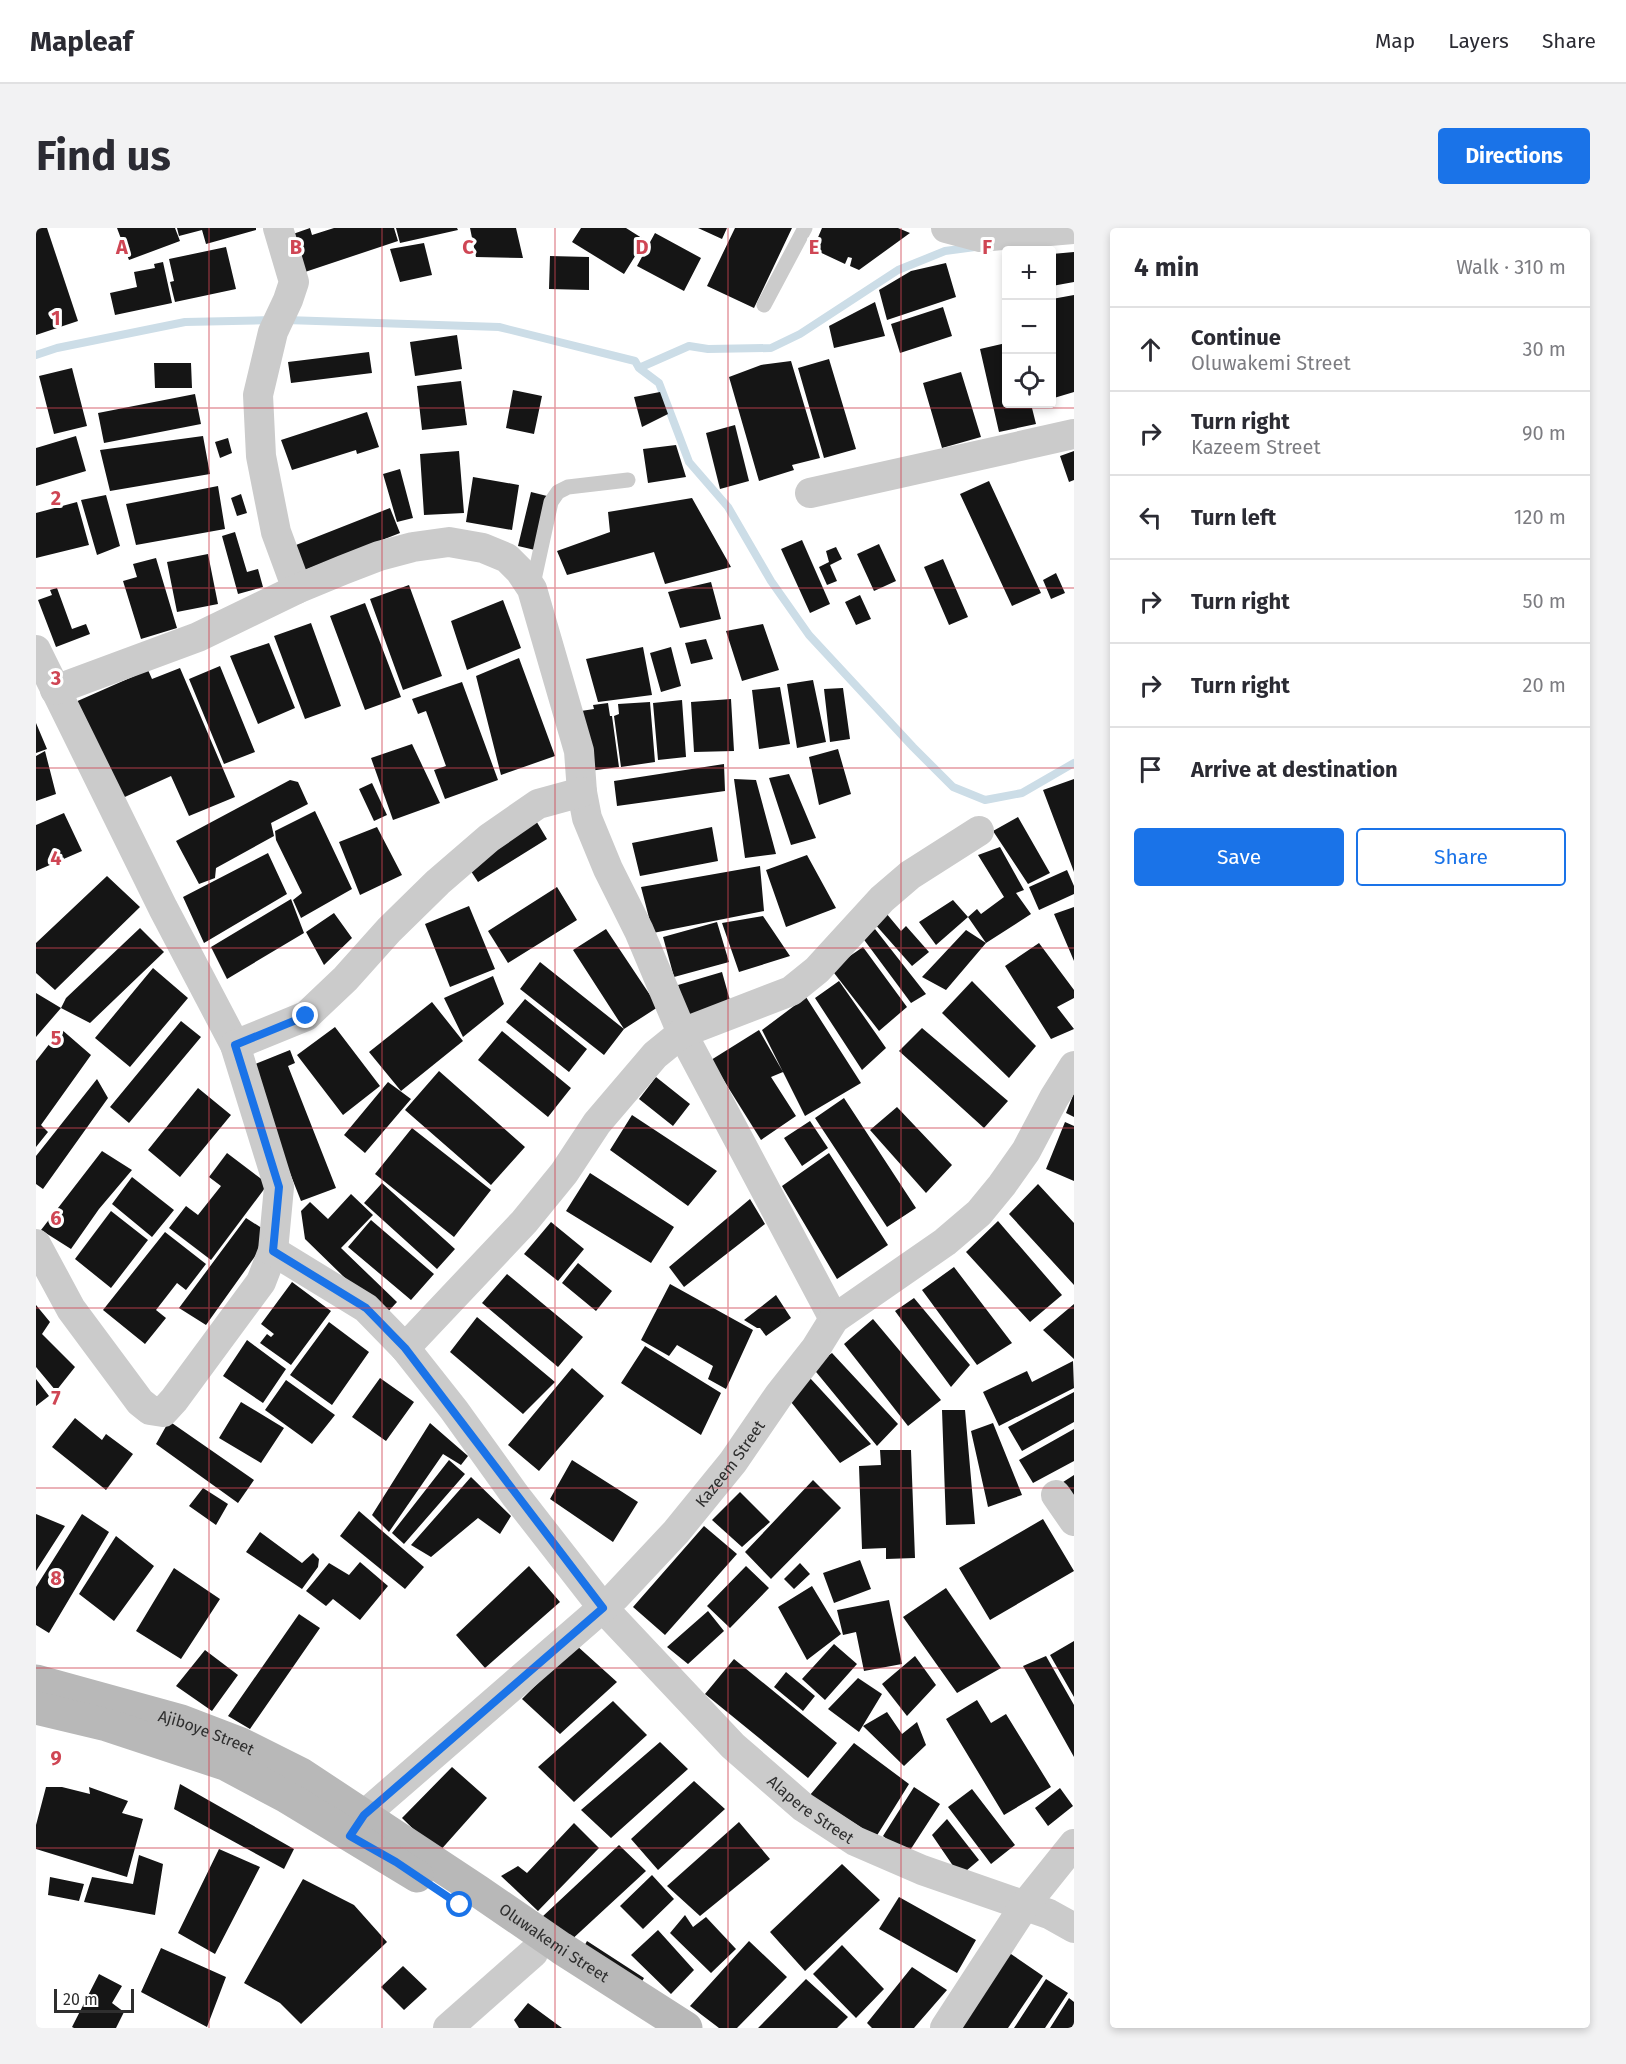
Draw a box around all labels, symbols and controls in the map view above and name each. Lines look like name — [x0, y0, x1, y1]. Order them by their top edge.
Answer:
text: Mapleaf — [30, 25, 133, 58]
text: Map — [1375, 28, 1415, 54]
text: Layers — [1448, 28, 1509, 54]
text: Share — [1542, 28, 1596, 54]
button: Directions — [1438, 128, 1590, 184]
text: Find us — [36, 131, 171, 181]
text: A — [115, 235, 129, 259]
text: B — [290, 235, 302, 259]
text: C — [462, 235, 474, 259]
text: D — [635, 235, 649, 259]
text: E — [809, 235, 819, 259]
text: F — [982, 235, 992, 259]
map controls — [1002, 246, 1056, 408]
button: + — [1002, 246, 1056, 300]
text: 4 min — [1134, 252, 1199, 283]
text: Walk · 310 m — [1456, 255, 1566, 279]
button: − — [1002, 300, 1056, 354]
text: 1 — [51, 306, 61, 330]
text: Continue — [1191, 324, 1281, 351]
icon: ahead — [1134, 333, 1167, 366]
text: 30 m — [1522, 337, 1566, 361]
text: Oluwakemi Street — [1191, 351, 1351, 375]
button: locate — [1002, 354, 1056, 408]
text: Turn right — [1191, 408, 1290, 435]
icon: right — [1134, 417, 1167, 450]
text: 90 m — [1522, 421, 1566, 445]
text: Kazeem Street — [1191, 435, 1321, 459]
text: 2 — [51, 486, 61, 510]
icon: left — [1134, 501, 1167, 534]
text: Turn left — [1191, 504, 1276, 531]
text: 120 m — [1514, 505, 1566, 529]
icon: right — [1134, 585, 1167, 618]
text: Turn right — [1191, 588, 1290, 615]
text: 50 m — [1522, 589, 1566, 613]
text: 3 — [50, 666, 61, 690]
icon: right — [1134, 669, 1167, 702]
text: Turn right — [1191, 672, 1290, 699]
text: 20 m — [1523, 673, 1566, 697]
icon: arrive — [1134, 753, 1167, 786]
text: Arrive at destination — [1191, 756, 1398, 783]
button: Save — [1134, 828, 1344, 886]
button: Share — [1356, 828, 1566, 886]
text: 4 — [50, 846, 62, 870]
route end — [292, 1002, 318, 1028]
text: 5 — [51, 1026, 62, 1050]
text: 6 — [50, 1206, 62, 1230]
text: 7 — [51, 1386, 61, 1410]
street label: Kazeem Street — [691, 1416, 769, 1511]
text: 8 — [50, 1566, 62, 1590]
street label: Ajiboye Street — [156, 1706, 258, 1759]
text: 9 — [50, 1746, 62, 1770]
street label: Alapere Street — [763, 1771, 858, 1848]
route start — [446, 1891, 472, 1917]
street label: Oluwakemi Street — [496, 1900, 613, 1986]
scale bar — [54, 1986, 134, 2014]
text: 20 m — [63, 1990, 98, 2009]

